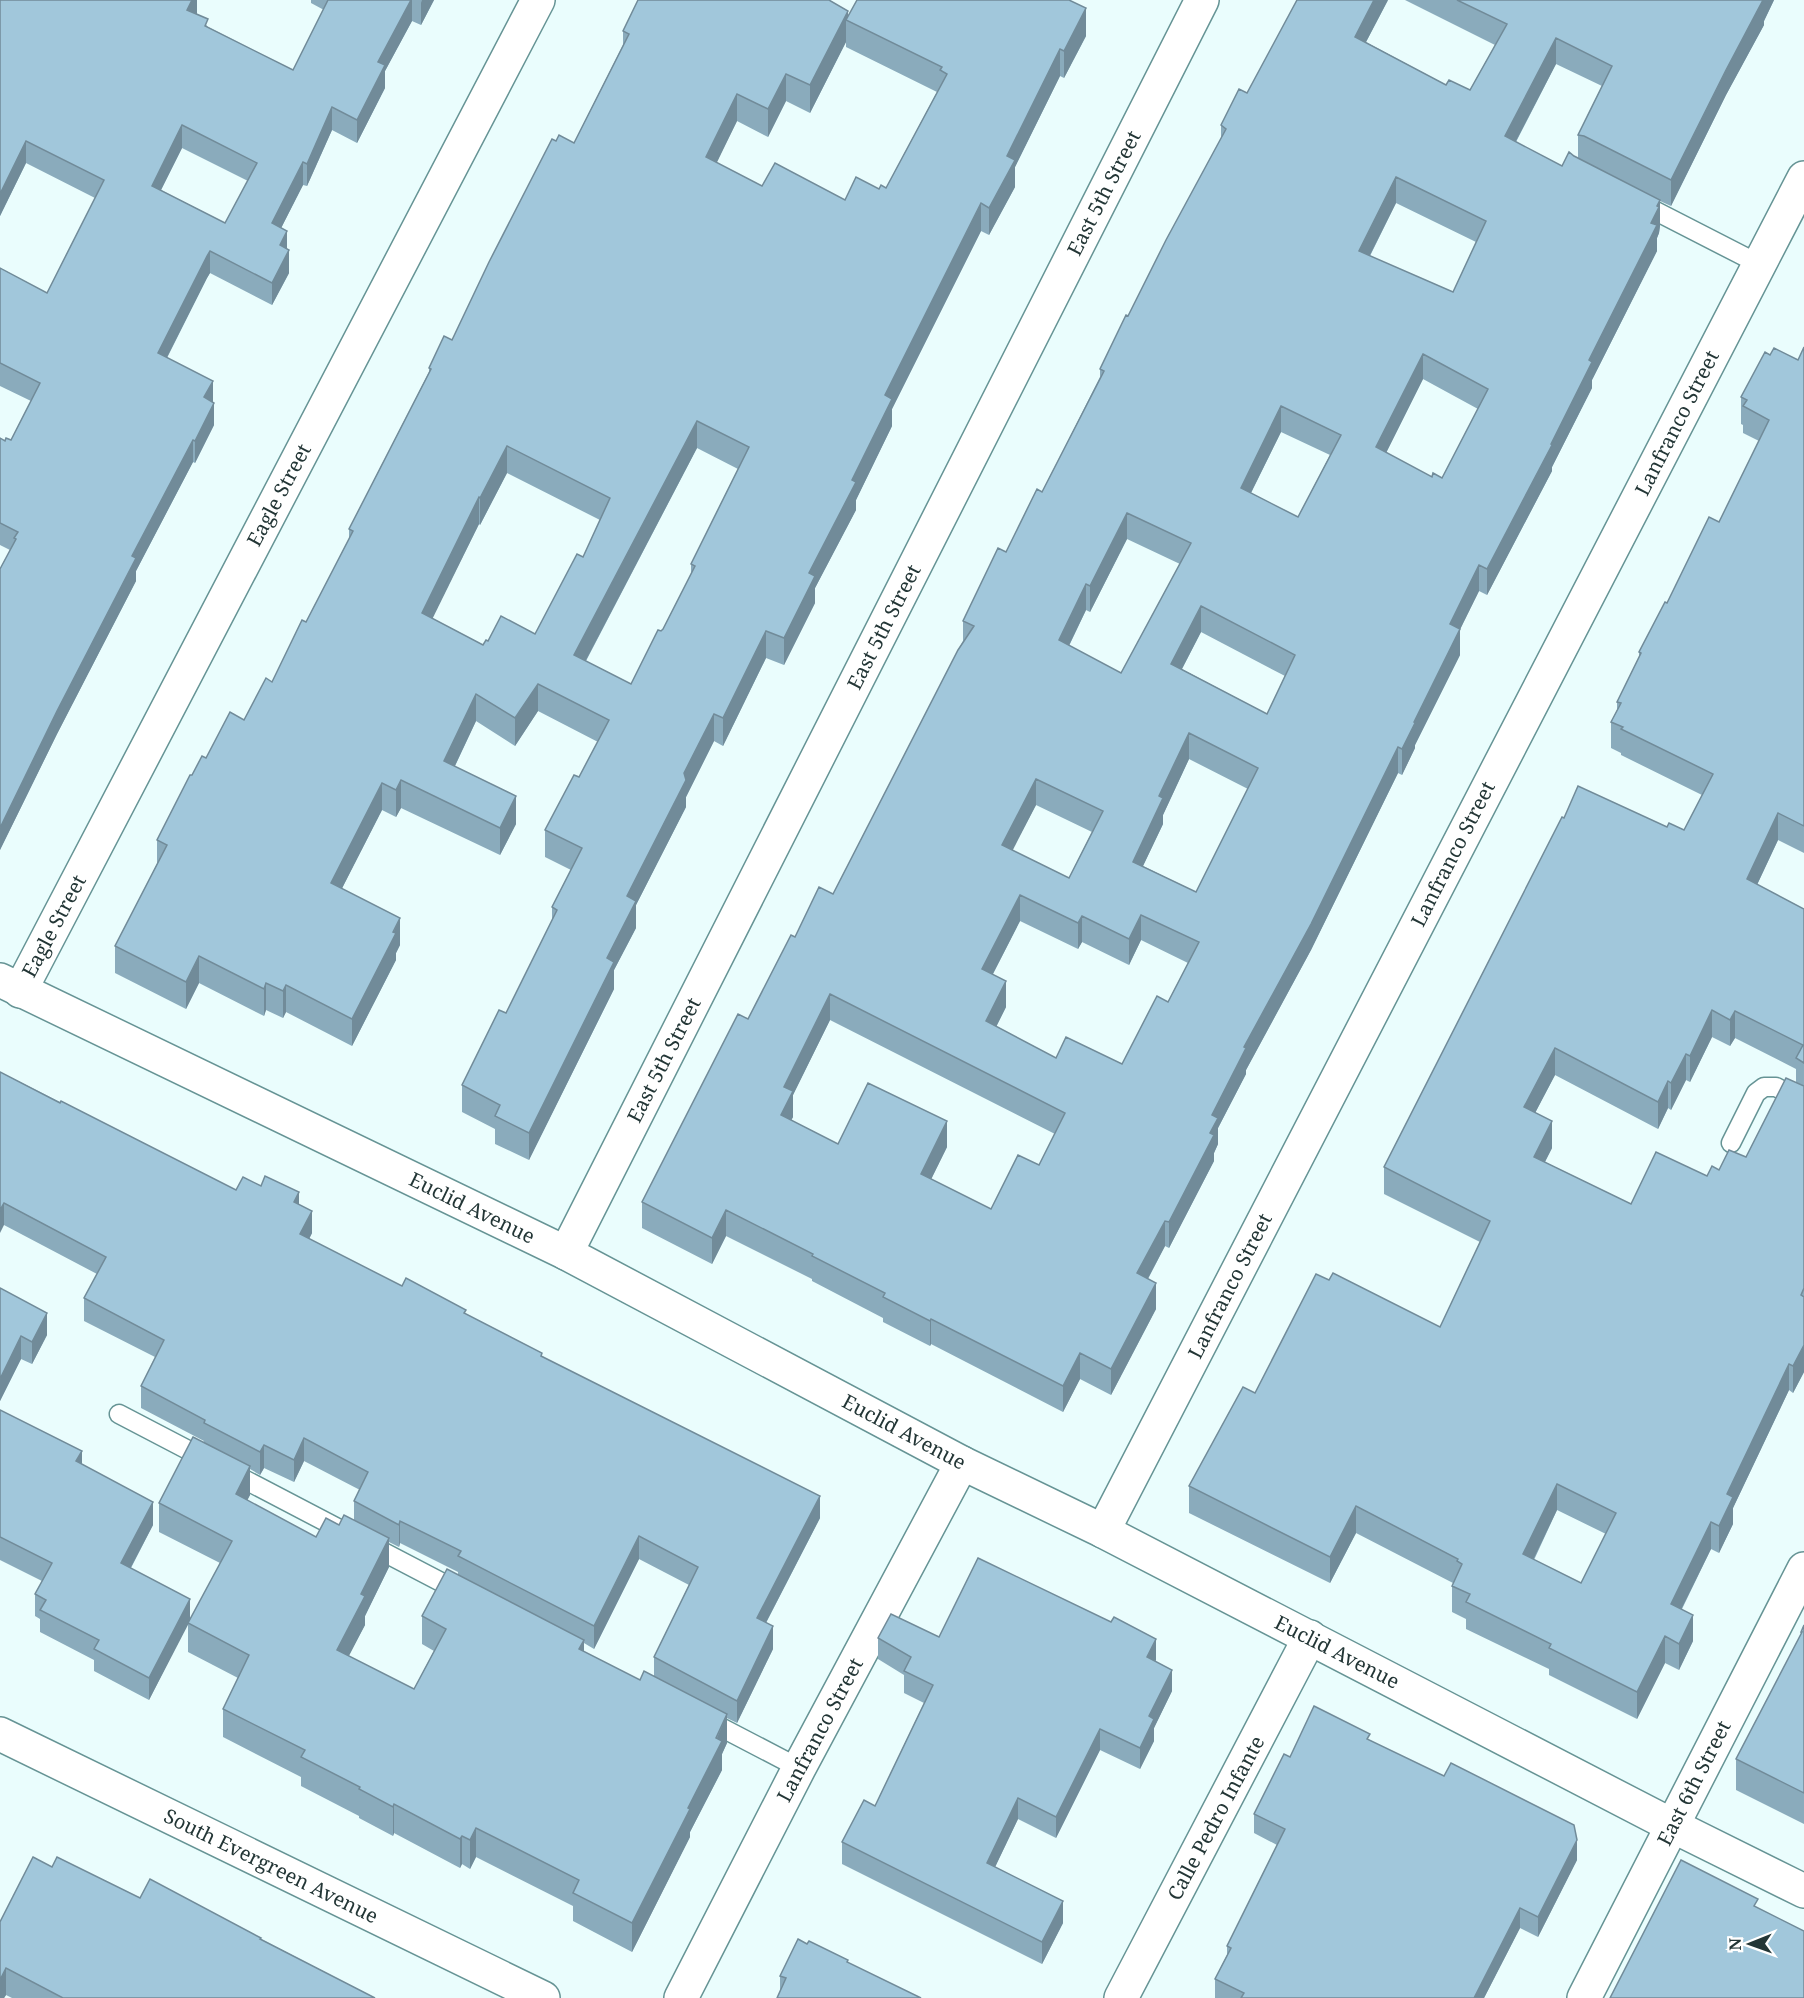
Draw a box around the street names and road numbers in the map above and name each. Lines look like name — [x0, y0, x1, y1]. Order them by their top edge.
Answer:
street label: East 5th Street — [1060, 126, 1147, 260]
street label: Lanfranco Street — [1628, 346, 1725, 500]
street label: Eagle Street — [240, 439, 317, 551]
street label: East 5th Street — [840, 560, 927, 694]
street label: Lanfranco Street — [1404, 777, 1501, 931]
street label: Eagle Street — [15, 870, 92, 982]
street label: East 5th Street — [620, 993, 707, 1127]
street label: Euclid Avenue — [405, 1165, 540, 1250]
street label: Lanfranco Street — [1181, 1209, 1278, 1363]
street label: Euclid Avenue — [838, 1388, 971, 1476]
street label: Euclid Avenue — [1270, 1609, 1404, 1695]
street label: Lanfranco Street — [770, 1653, 869, 1807]
street label: East 6th Street — [1650, 1716, 1737, 1850]
street label: Calle Pedro Infante — [1161, 1731, 1270, 1905]
street label: South Evergreen Avenue — [160, 1802, 383, 1929]

